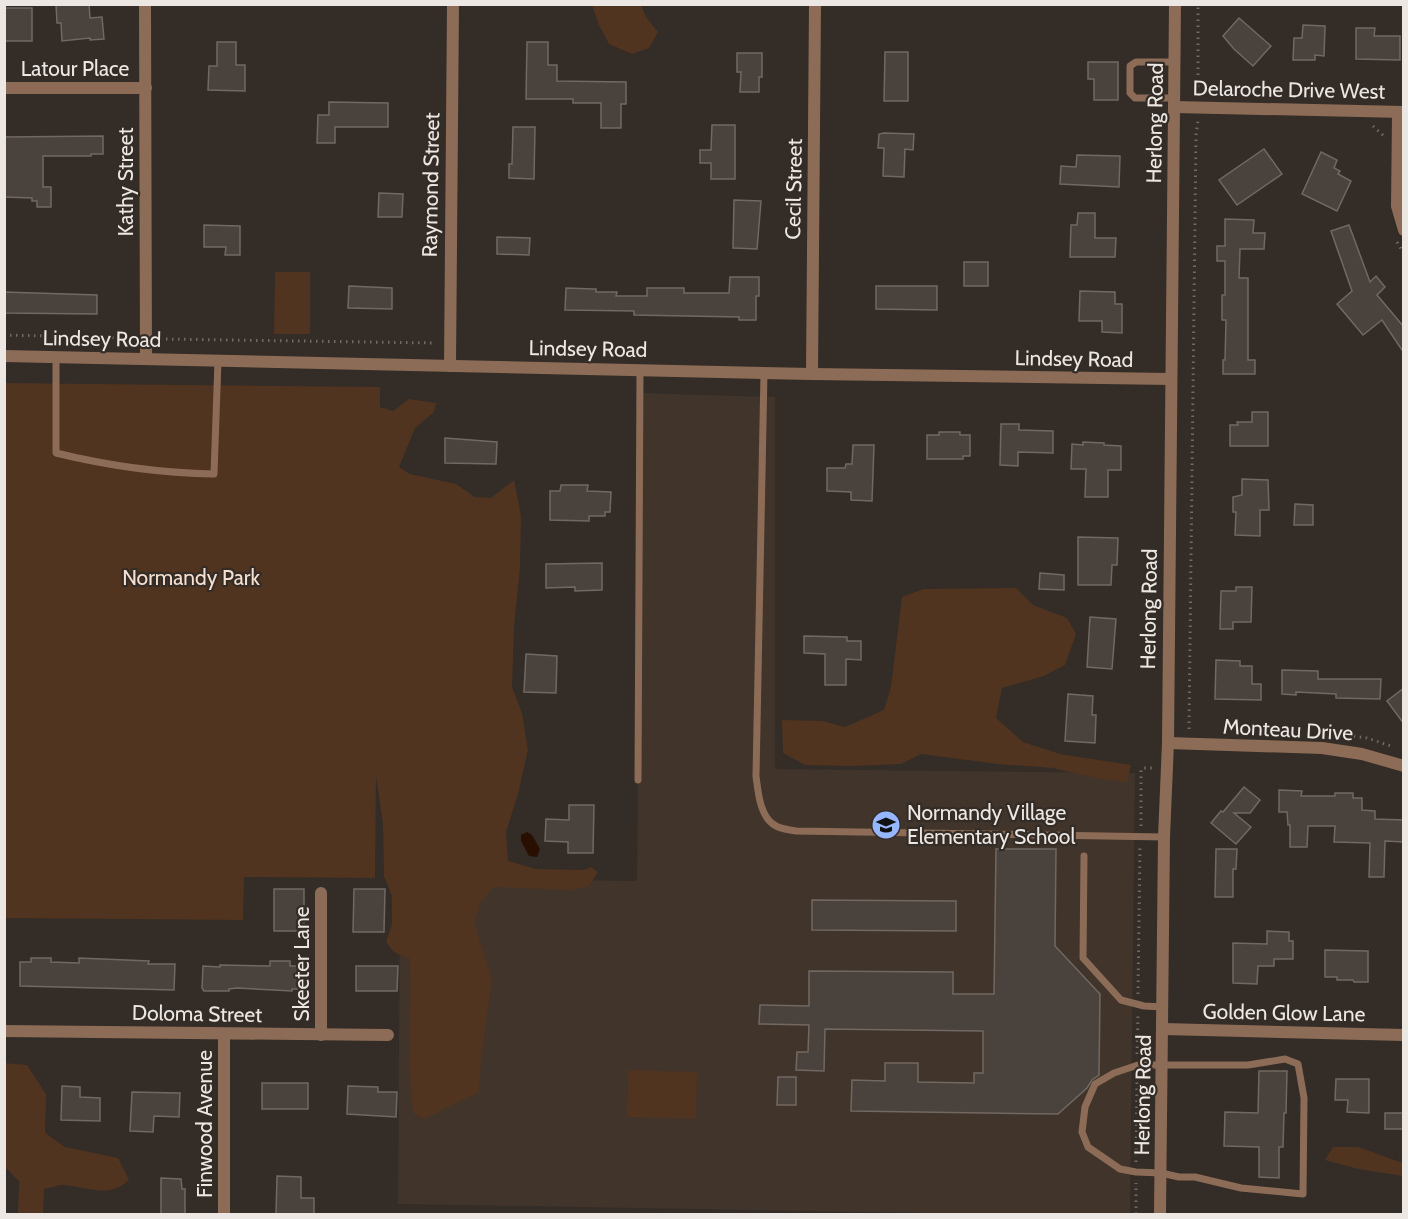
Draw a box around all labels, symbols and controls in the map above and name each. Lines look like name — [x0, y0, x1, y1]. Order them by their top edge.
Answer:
street label: Latour Place — [21, 56, 129, 81]
street label: Herlong Road — [1141, 62, 1168, 184]
street label: Delaroche Drive West — [1192, 75, 1386, 104]
street label: Raymond Street — [417, 112, 444, 258]
street label: Kathy Street — [113, 127, 138, 237]
street label: Cecil Street — [780, 138, 807, 240]
street label: Lindsey Road — [43, 325, 162, 352]
street label: Lindsey Road — [529, 335, 648, 362]
street label: Lindsey Road — [1015, 345, 1134, 372]
street label: Herlong Road — [1135, 548, 1162, 670]
park label: Normandy Park — [122, 565, 260, 590]
street label: Monteau Drive — [1222, 714, 1354, 745]
place label: Normandy Village Elementary School — [907, 800, 1075, 849]
school or university icon: Normandy Village Elementary School — [870, 809, 902, 841]
street label: Skeeter Lane — [289, 906, 314, 1021]
street label: Golden Glow Lane — [1202, 999, 1366, 1026]
street label: Doloma Street — [132, 1000, 262, 1027]
street label: Herlong Road — [1129, 1034, 1156, 1156]
street label: Finwood Avenue — [192, 1050, 217, 1198]

